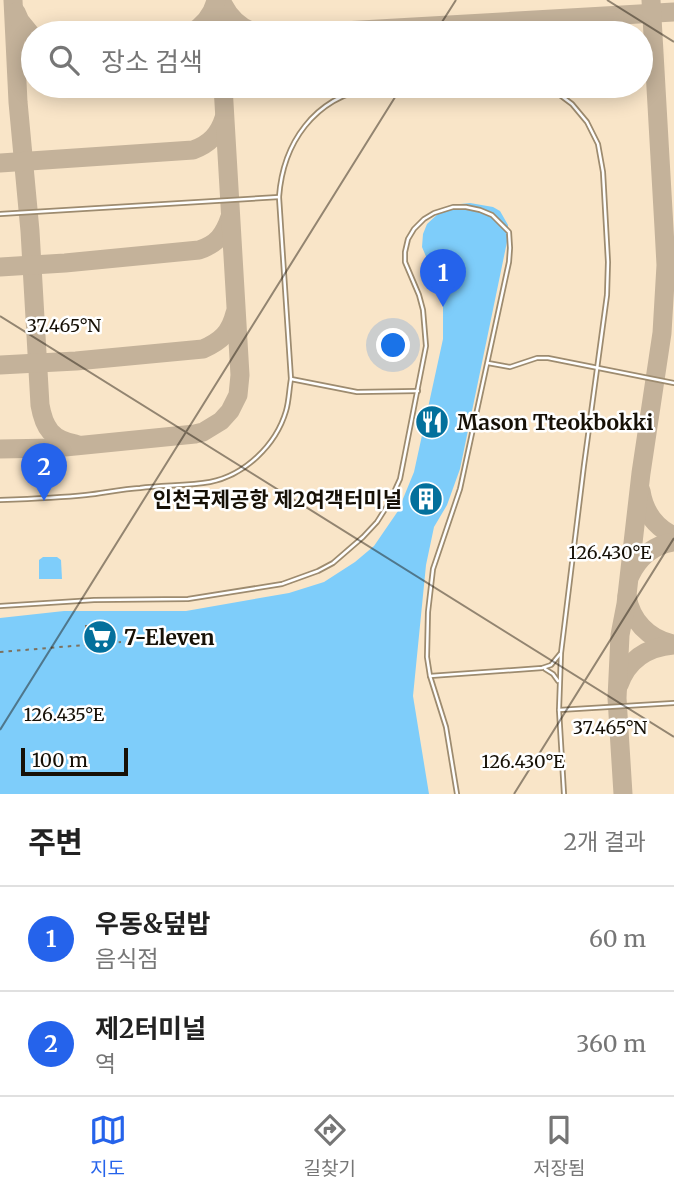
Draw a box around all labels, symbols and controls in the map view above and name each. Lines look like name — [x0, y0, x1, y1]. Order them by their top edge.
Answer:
search box — [21, 21, 653, 98]
icon: search — [45, 41, 83, 79]
text: 장소 검색 — [101, 45, 203, 78]
pin: 1 — [420, 249, 466, 307]
text: 37.465°N — [27, 314, 101, 337]
your location — [376, 328, 410, 362]
restaurant icon: Mason Tteokbokki — [413, 403, 451, 441]
place label: Mason Tteokbokki — [457, 409, 653, 436]
pin: 2 — [21, 443, 67, 501]
building icon: 인천국제공항 제2여객터미널 — [407, 480, 445, 518]
place label: 인천국제공항 제2여객터미널 — [153, 486, 402, 513]
text: 126.430°E — [569, 541, 652, 564]
supermarket icon: 7-Eleven — [81, 618, 119, 656]
place label: 7-Eleven — [124, 624, 214, 651]
text: 126.435°E — [24, 703, 105, 726]
text: 37.465°N — [573, 716, 647, 739]
scale bar — [21, 745, 128, 777]
text: 100 m — [32, 748, 88, 772]
text: 126.430°E — [482, 750, 565, 773]
text: 주변 — [28, 823, 83, 861]
text: 2개 결과 — [563, 827, 646, 856]
text: 우동&덮밥 — [95, 907, 211, 940]
text: 1 — [46, 924, 56, 953]
text: 60 m — [589, 924, 646, 953]
text: 음식점 — [95, 944, 158, 973]
text: 제2터미널 — [95, 1012, 206, 1045]
text: 2 — [44, 1029, 58, 1058]
text: 360 m — [576, 1029, 646, 1058]
text: 역 — [95, 1049, 116, 1078]
tab: 지도 — [89, 1111, 127, 1180]
tab: 길찾기 — [304, 1111, 356, 1180]
tab: 저장됨 — [533, 1111, 585, 1180]

